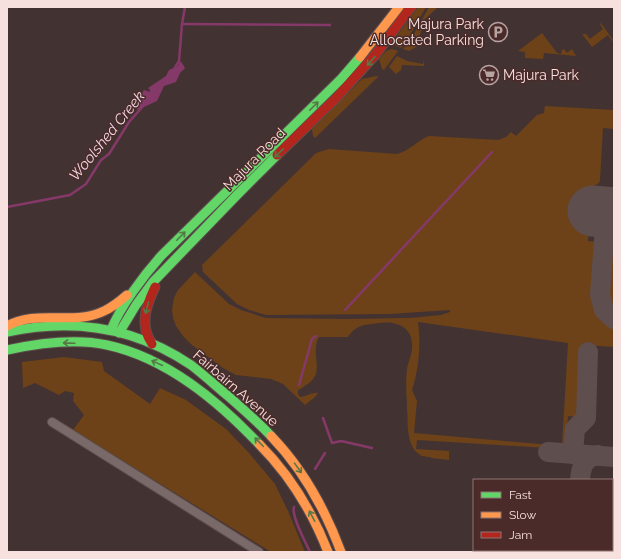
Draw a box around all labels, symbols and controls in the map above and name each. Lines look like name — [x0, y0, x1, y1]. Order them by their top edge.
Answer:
place label: Majura Park Allocated Parking — [370, 16, 485, 48]
parking icon: Majura Park Allocated Parking — [487, 21, 509, 43]
one-way arrow — [366, 55, 375, 66]
supermarket icon: Majura Park — [478, 64, 500, 86]
place label: Majura Park — [503, 67, 580, 83]
water label: Woolshed Creek — [65, 88, 149, 184]
one-way arrow — [309, 101, 319, 111]
street label: Majura Road — [220, 125, 288, 193]
one-way arrow — [274, 148, 284, 158]
one-way arrow — [176, 231, 186, 241]
one-way arrow — [143, 301, 150, 314]
one-way arrow — [63, 339, 76, 346]
street label: Fairbairn Avenue — [190, 347, 282, 429]
one-way arrow — [151, 358, 163, 366]
one-way arrow — [254, 437, 264, 447]
one-way arrow — [294, 463, 302, 474]
legend — [473, 479, 613, 551]
text: Fast — [509, 488, 532, 502]
text: Slow — [509, 508, 536, 522]
one-way arrow — [307, 511, 315, 523]
text: Jam — [509, 528, 532, 542]

